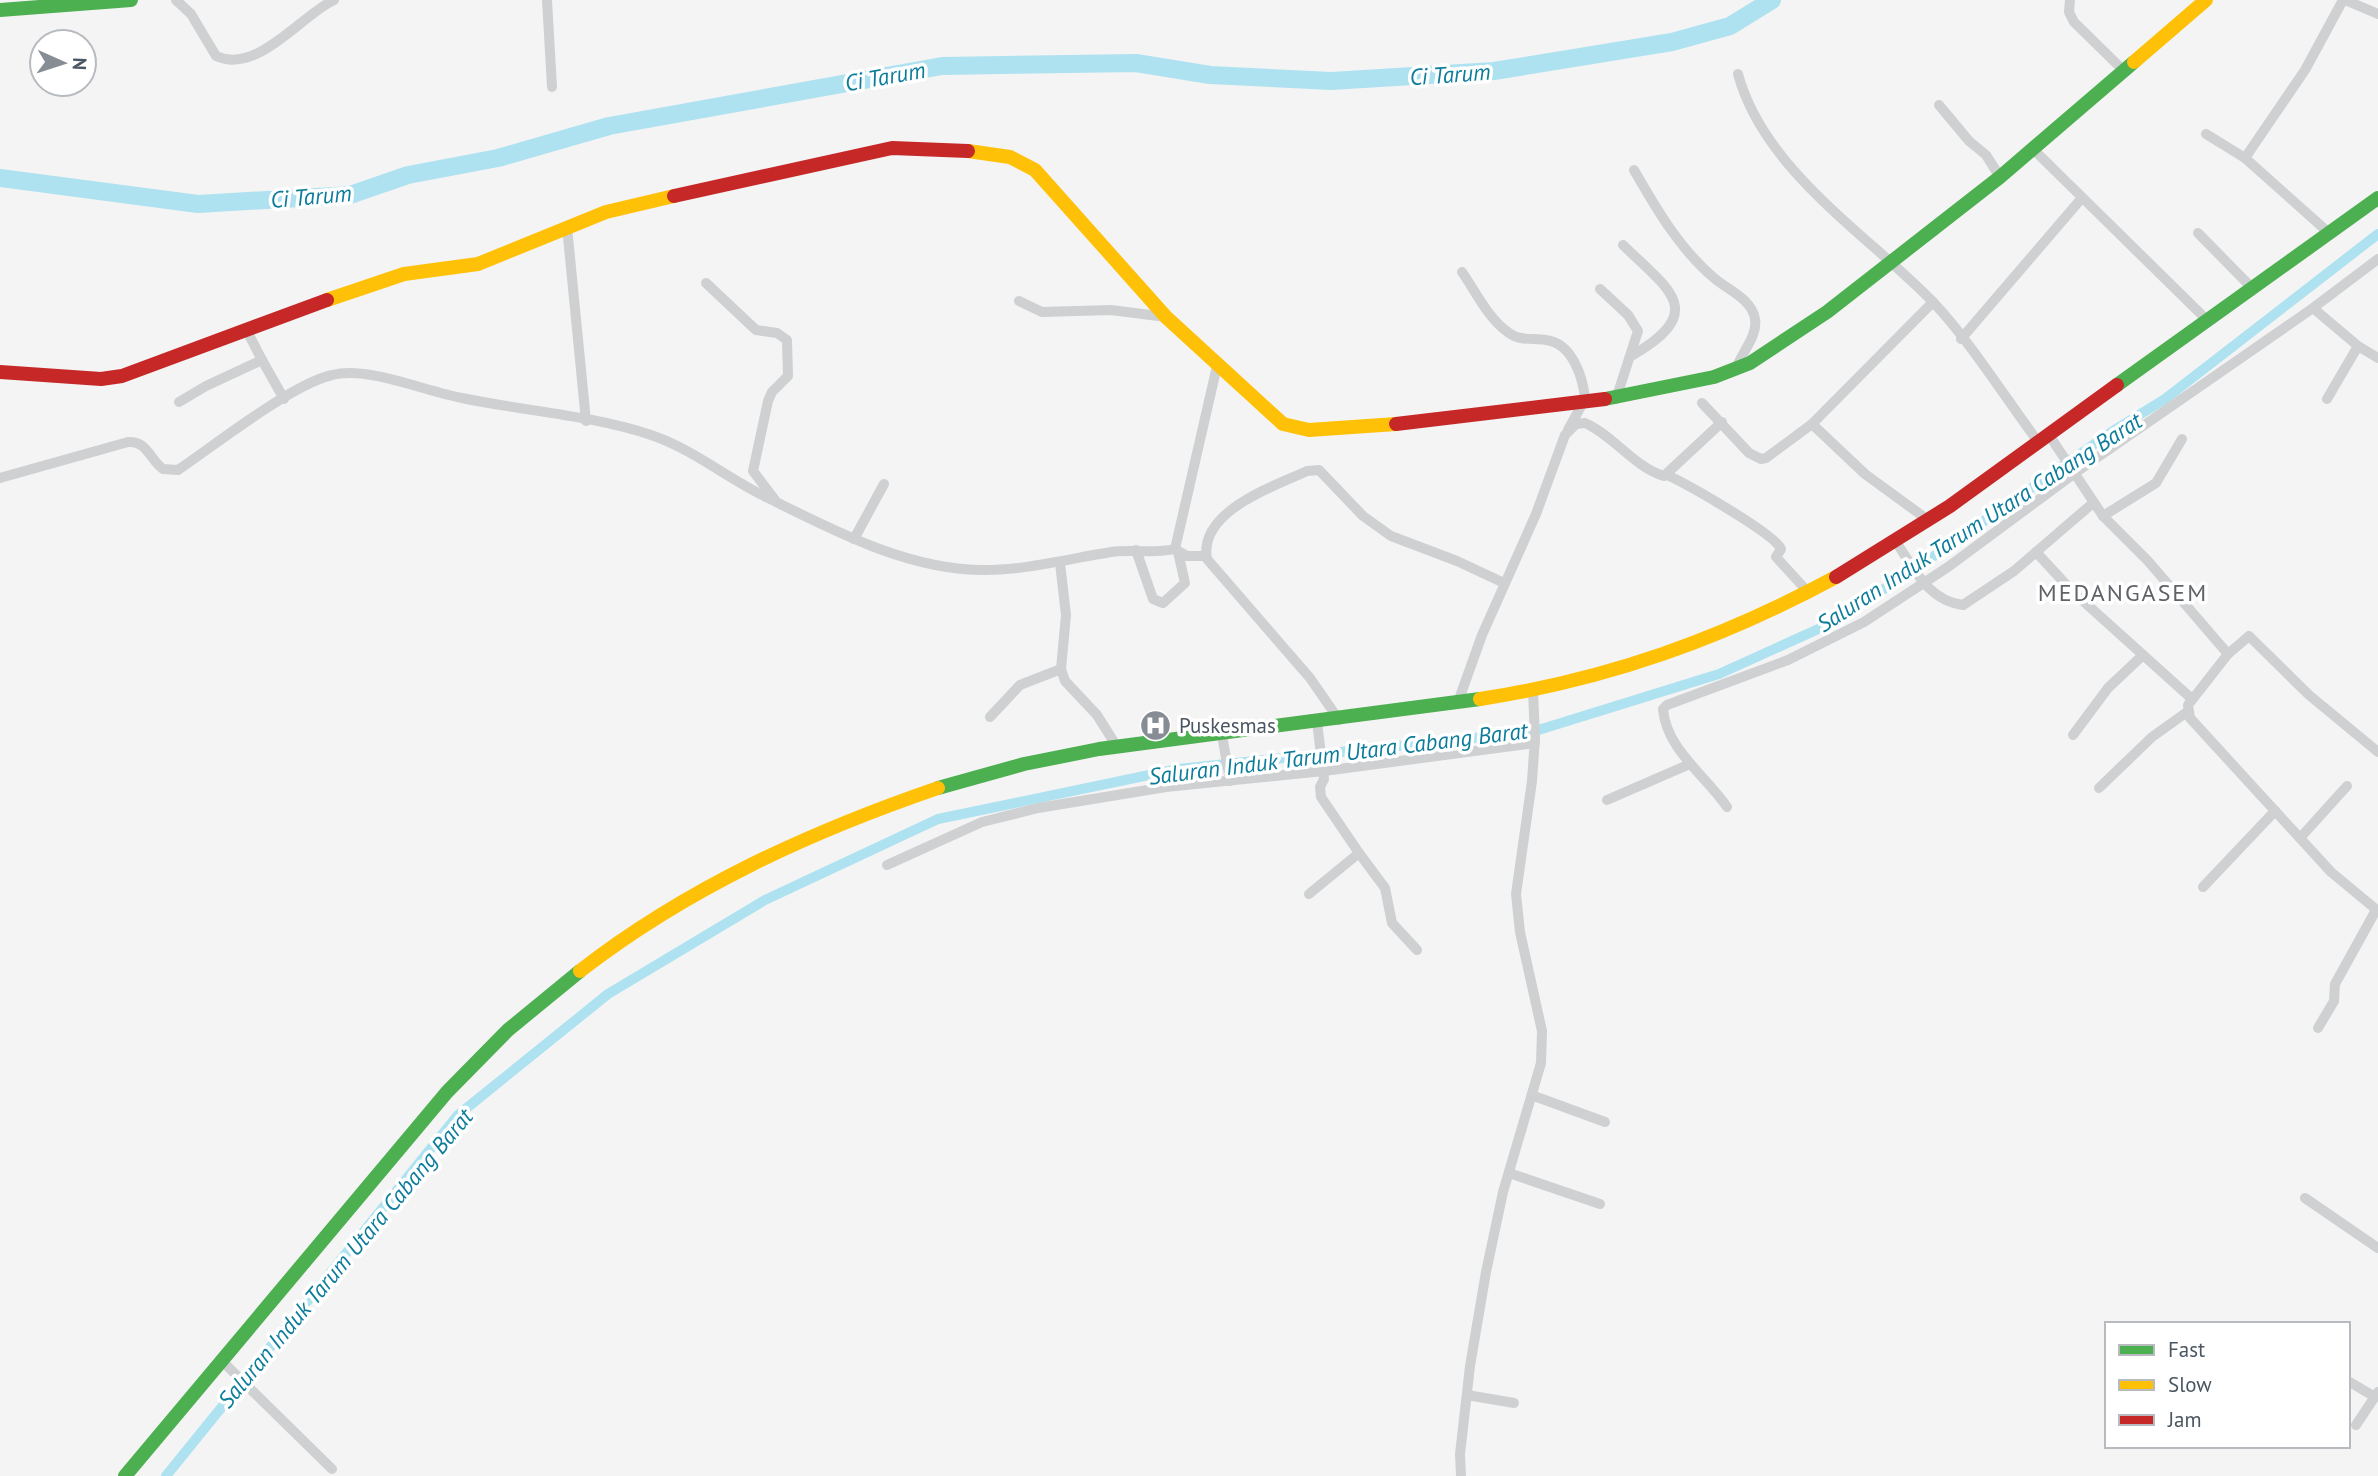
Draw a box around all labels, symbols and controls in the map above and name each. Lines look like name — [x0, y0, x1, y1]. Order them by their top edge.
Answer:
north arrow — [28, 28, 98, 98]
water label: Ci Tarum — [843, 55, 927, 97]
text: N — [68, 57, 92, 71]
water label: Ci Tarum — [1409, 57, 1491, 91]
water label: Ci Tarum — [269, 178, 353, 214]
water label: Saluran Induk Tarum Utara Cabang Barat — [1811, 405, 2148, 638]
district label: MEDANGASEM — [2038, 577, 2208, 608]
hospital icon: Puskesmas — [1139, 708, 1173, 742]
place label: Puskesmas — [1179, 712, 1276, 739]
water label: Saluran Induk Tarum Utara Cabang Barat — [1147, 715, 1531, 791]
water label: Saluran Induk Tarum Utara Cabang Barat — [211, 1101, 480, 1413]
legend — [2105, 1322, 2350, 1448]
text: Fast — [2168, 1336, 2205, 1363]
text: Slow — [2168, 1371, 2212, 1398]
text: Jam — [2167, 1406, 2202, 1433]

